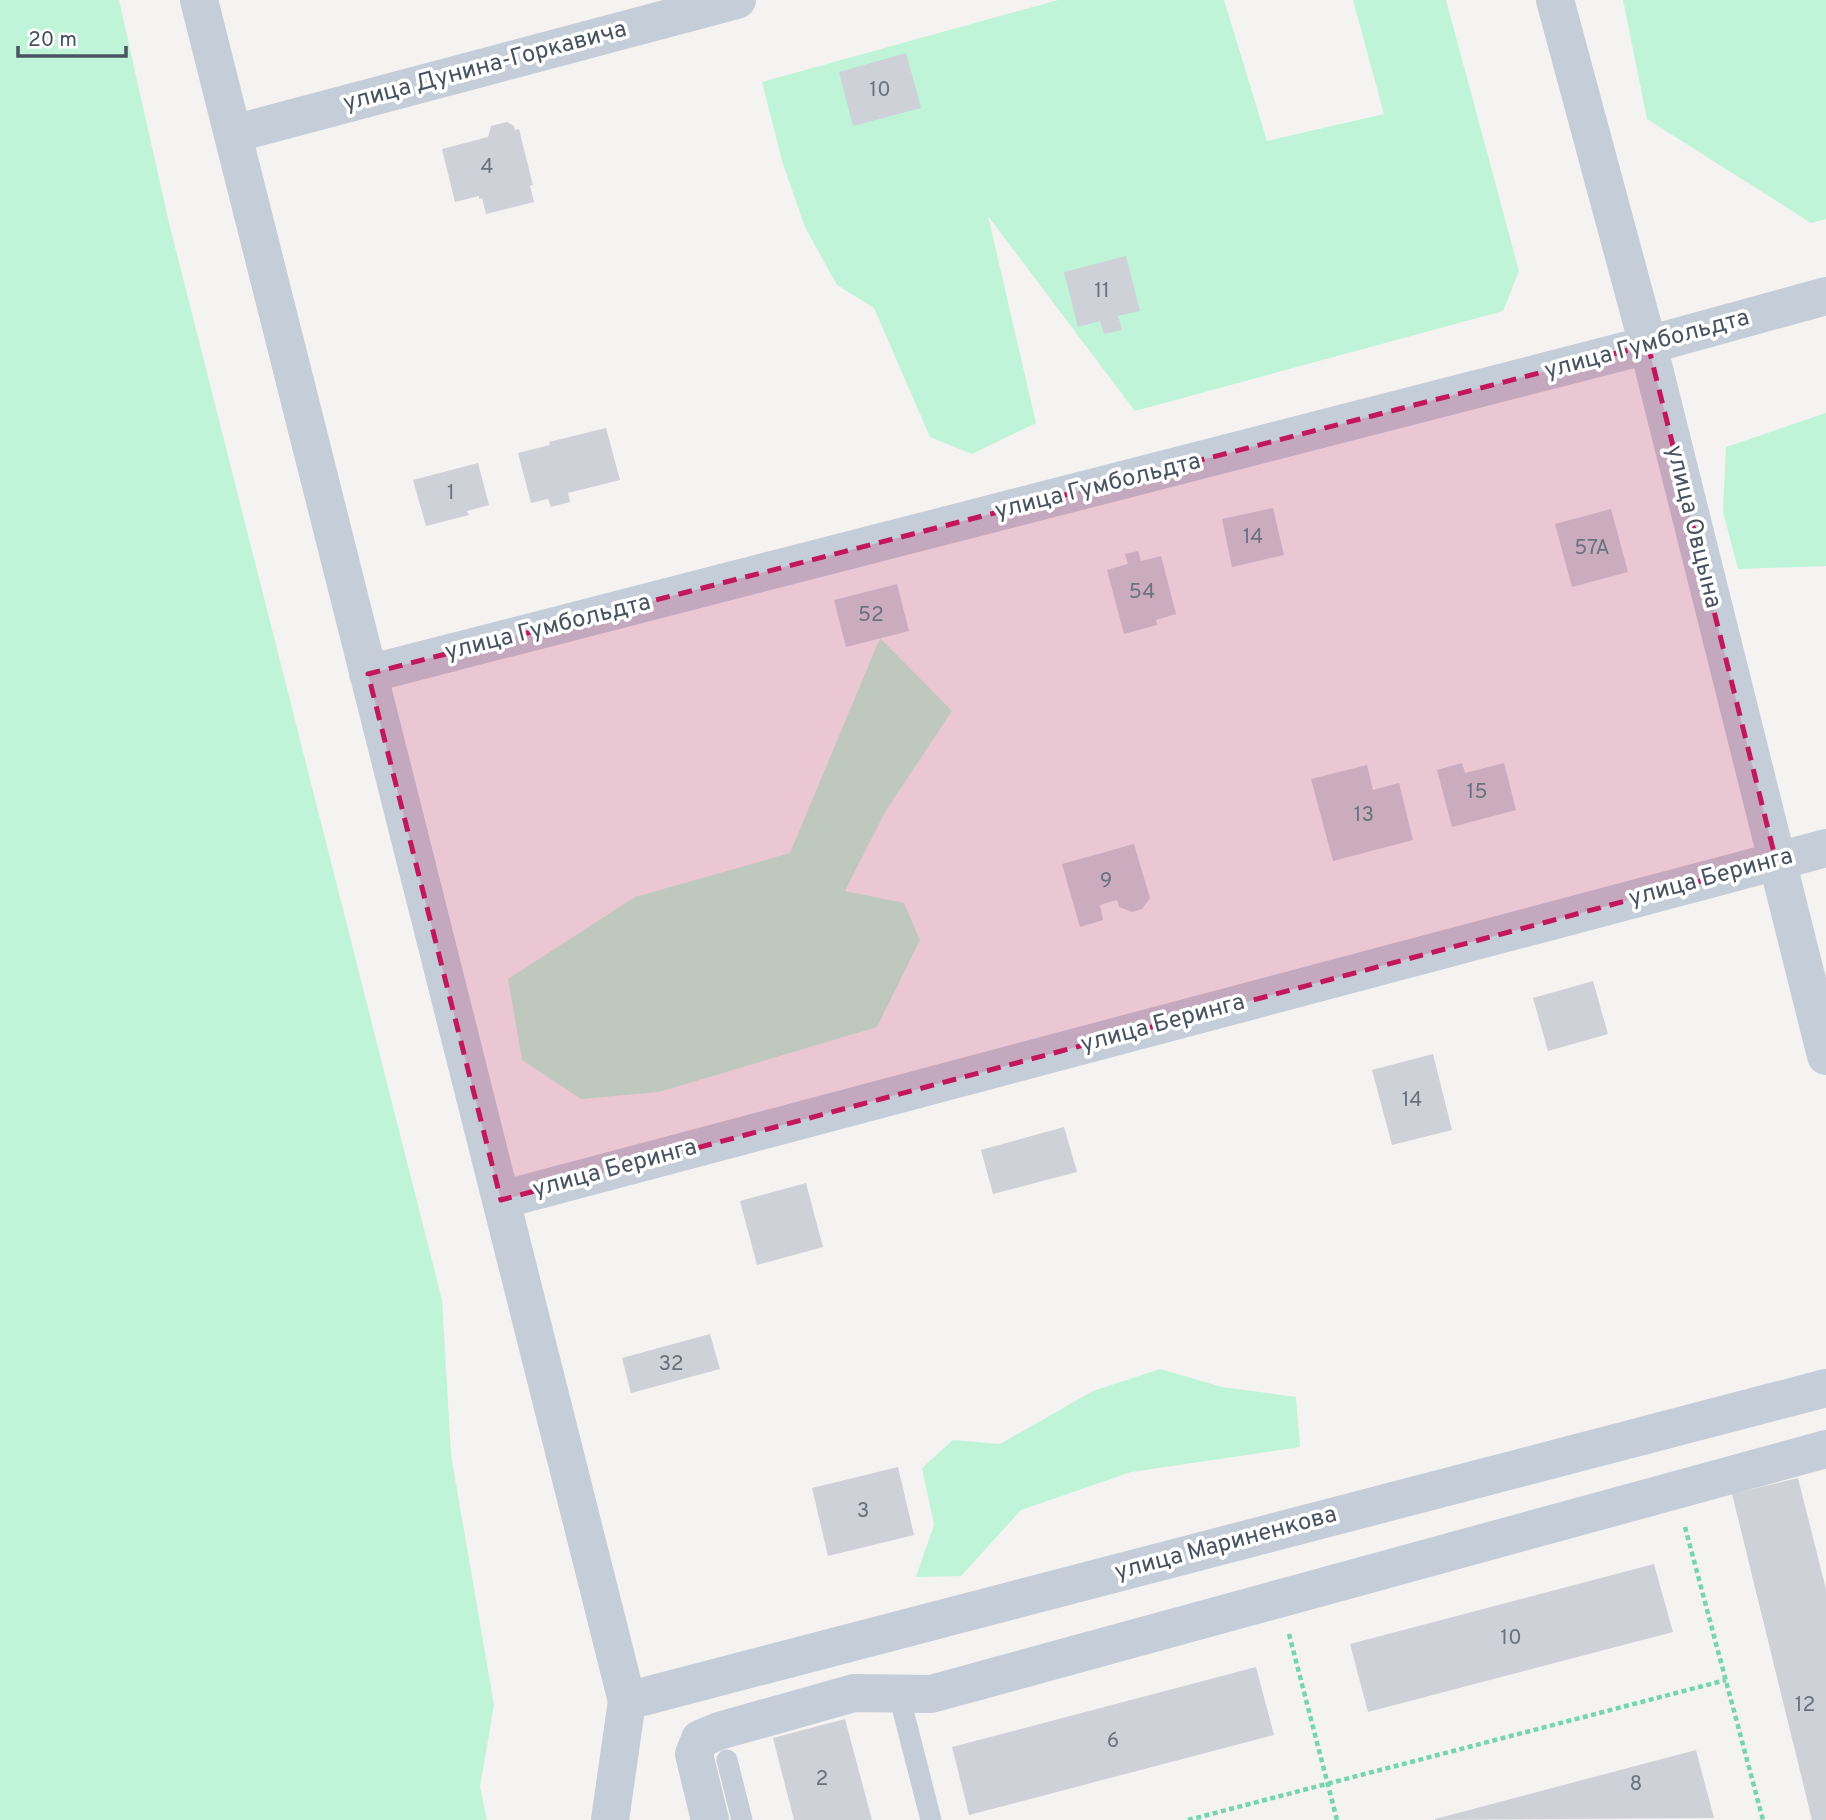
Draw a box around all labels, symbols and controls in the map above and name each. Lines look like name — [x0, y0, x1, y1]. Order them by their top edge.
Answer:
scale bar — [18, 14, 126, 58]
street label: улица Дунина-Горкавича — [340, 15, 630, 119]
text: 20 m — [28, 27, 77, 54]
house number: 10 — [869, 77, 891, 104]
house number: 4 — [480, 154, 494, 181]
house number: 11 — [1094, 278, 1110, 305]
street label: улица Гумбольдта — [1541, 303, 1753, 387]
street label: улица Овцына — [1658, 443, 1728, 611]
street label: улица Гумбольдта — [992, 447, 1204, 527]
house number: 1 — [447, 480, 455, 507]
house number: 14 — [1243, 524, 1263, 551]
house number: 57А — [1574, 535, 1610, 562]
house number: 54 — [1129, 579, 1155, 606]
street label: улица Гумбольдта — [442, 588, 654, 668]
house number: 52 — [858, 602, 884, 629]
house number: 15 — [1467, 779, 1487, 806]
house number: 13 — [1354, 802, 1374, 829]
street label: улица Беринга — [1626, 842, 1796, 914]
house number: 9 — [1100, 868, 1112, 895]
street label: улица Беринга — [1078, 988, 1248, 1060]
house number: 14 — [1402, 1087, 1422, 1114]
street label: улица Беринга — [530, 1133, 700, 1205]
house number: 32 — [658, 1351, 684, 1378]
house number: 3 — [857, 1498, 869, 1525]
street label: улица Мариненкова — [1112, 1500, 1340, 1588]
house number: 10 — [1500, 1625, 1522, 1652]
house number: 12 — [1795, 1692, 1815, 1719]
house number: 6 — [1107, 1728, 1119, 1755]
house number: 2 — [816, 1766, 828, 1793]
house number: 8 — [1630, 1771, 1642, 1798]

